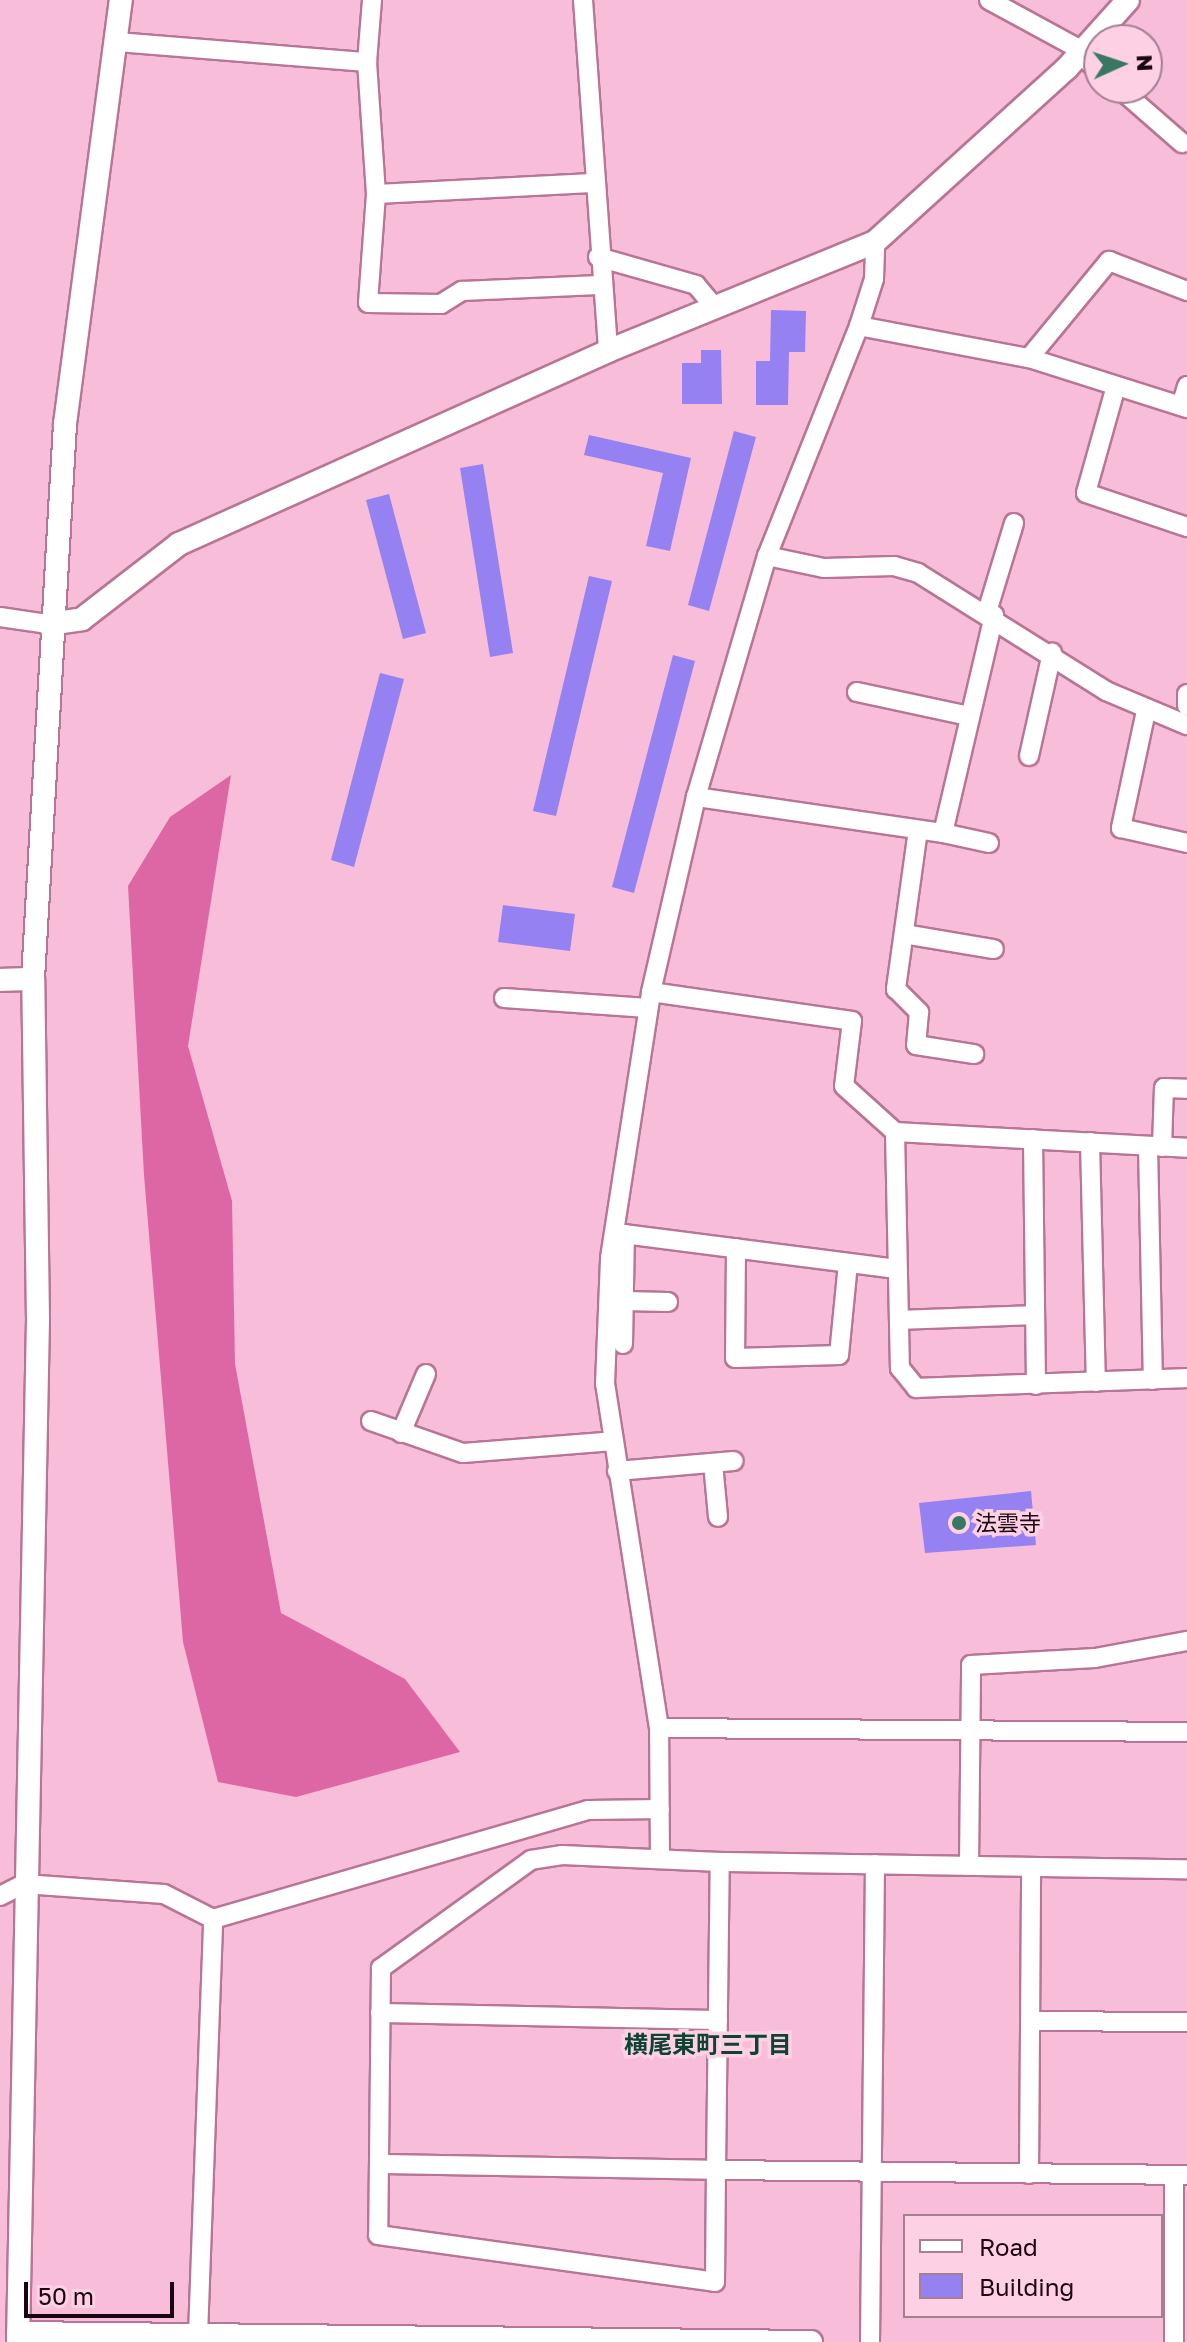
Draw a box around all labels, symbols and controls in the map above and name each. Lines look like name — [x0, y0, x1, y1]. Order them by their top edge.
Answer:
north arrow — [1083, 24, 1163, 104]
text: N — [1132, 54, 1159, 72]
place label: 法雲寺 — [975, 1510, 1041, 1536]
marker: 法雲寺 — [950, 1514, 968, 1532]
district label: 横尾東町三丁目 — [624, 2030, 792, 2058]
legend — [903, 2214, 1163, 2318]
text: Road — [979, 2232, 1038, 2261]
scale bar — [28, 2266, 178, 2316]
text: Building — [979, 2272, 1074, 2301]
text: 50 m — [38, 2281, 94, 2310]

